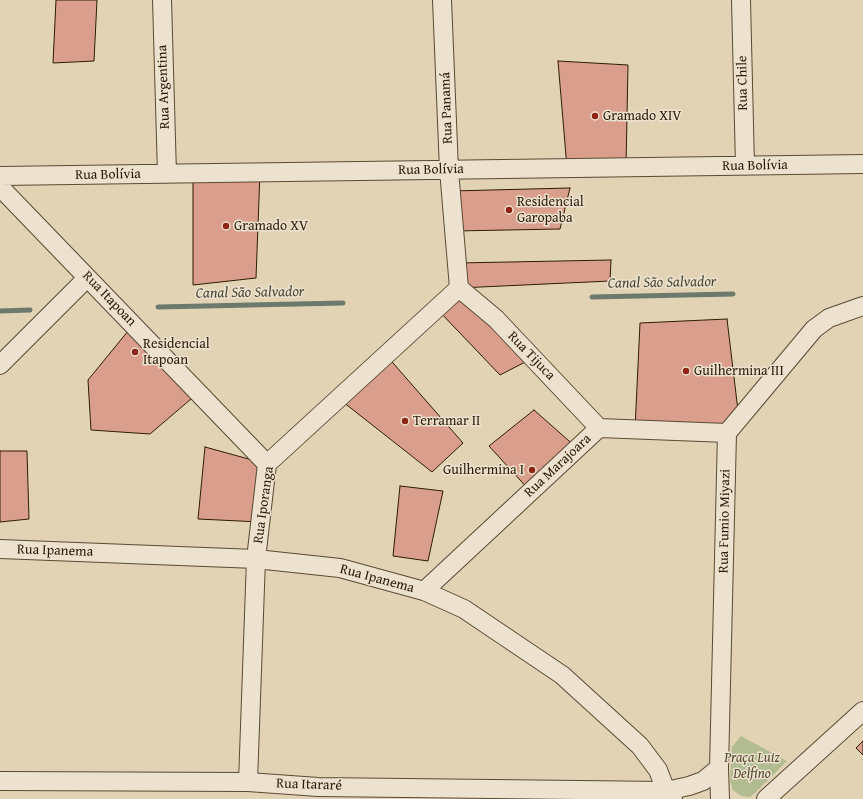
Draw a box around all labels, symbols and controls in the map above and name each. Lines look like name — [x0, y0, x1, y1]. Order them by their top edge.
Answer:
street label: Rua Argentina — [154, 45, 174, 129]
street label: Rua Chile — [734, 55, 752, 111]
street label: Rua Panamá — [437, 72, 457, 144]
place label: Gramado XIV — [603, 108, 681, 124]
marker: Gramado XIV — [590, 111, 600, 121]
street label: Rua Bolívia — [722, 157, 788, 175]
street label: Rua Bolívia — [398, 161, 464, 179]
street label: Rua Bolívia — [75, 166, 141, 184]
place label: Residencial Garopaba — [517, 194, 584, 226]
marker: Residencial Garopaba — [504, 205, 514, 215]
place label: Gramado XV — [234, 218, 308, 234]
marker: Gramado XV — [221, 221, 231, 231]
street label: Rua Itapoan — [79, 268, 139, 330]
water label: Canal São Salvador — [607, 273, 717, 293]
water label: Canal São Salvador — [195, 283, 305, 303]
street label: Rua Tijuca — [504, 328, 558, 384]
place label: Residencial Itapoan — [143, 336, 210, 368]
marker: Residencial Itapoan — [130, 347, 140, 357]
place label: Guilhermina III — [694, 363, 784, 379]
marker: Guilhermina III — [681, 366, 691, 376]
place label: Terramar II — [413, 413, 480, 429]
marker: Terramar II — [400, 416, 410, 426]
street label: Rua Marajoara — [521, 431, 595, 501]
place label: Guilhermina I — [443, 462, 524, 478]
street label: Rua Iporanga — [250, 465, 278, 545]
marker: Guilhermina I — [527, 465, 537, 475]
street label: Rua Fumio Miyazi — [716, 469, 734, 573]
street label: Rua Ipanema — [17, 541, 93, 561]
street label: Rua Ipanema — [338, 561, 416, 597]
park label: Praça Luiz Delfino — [724, 750, 780, 782]
street label: Rua Itararé — [276, 775, 342, 795]

